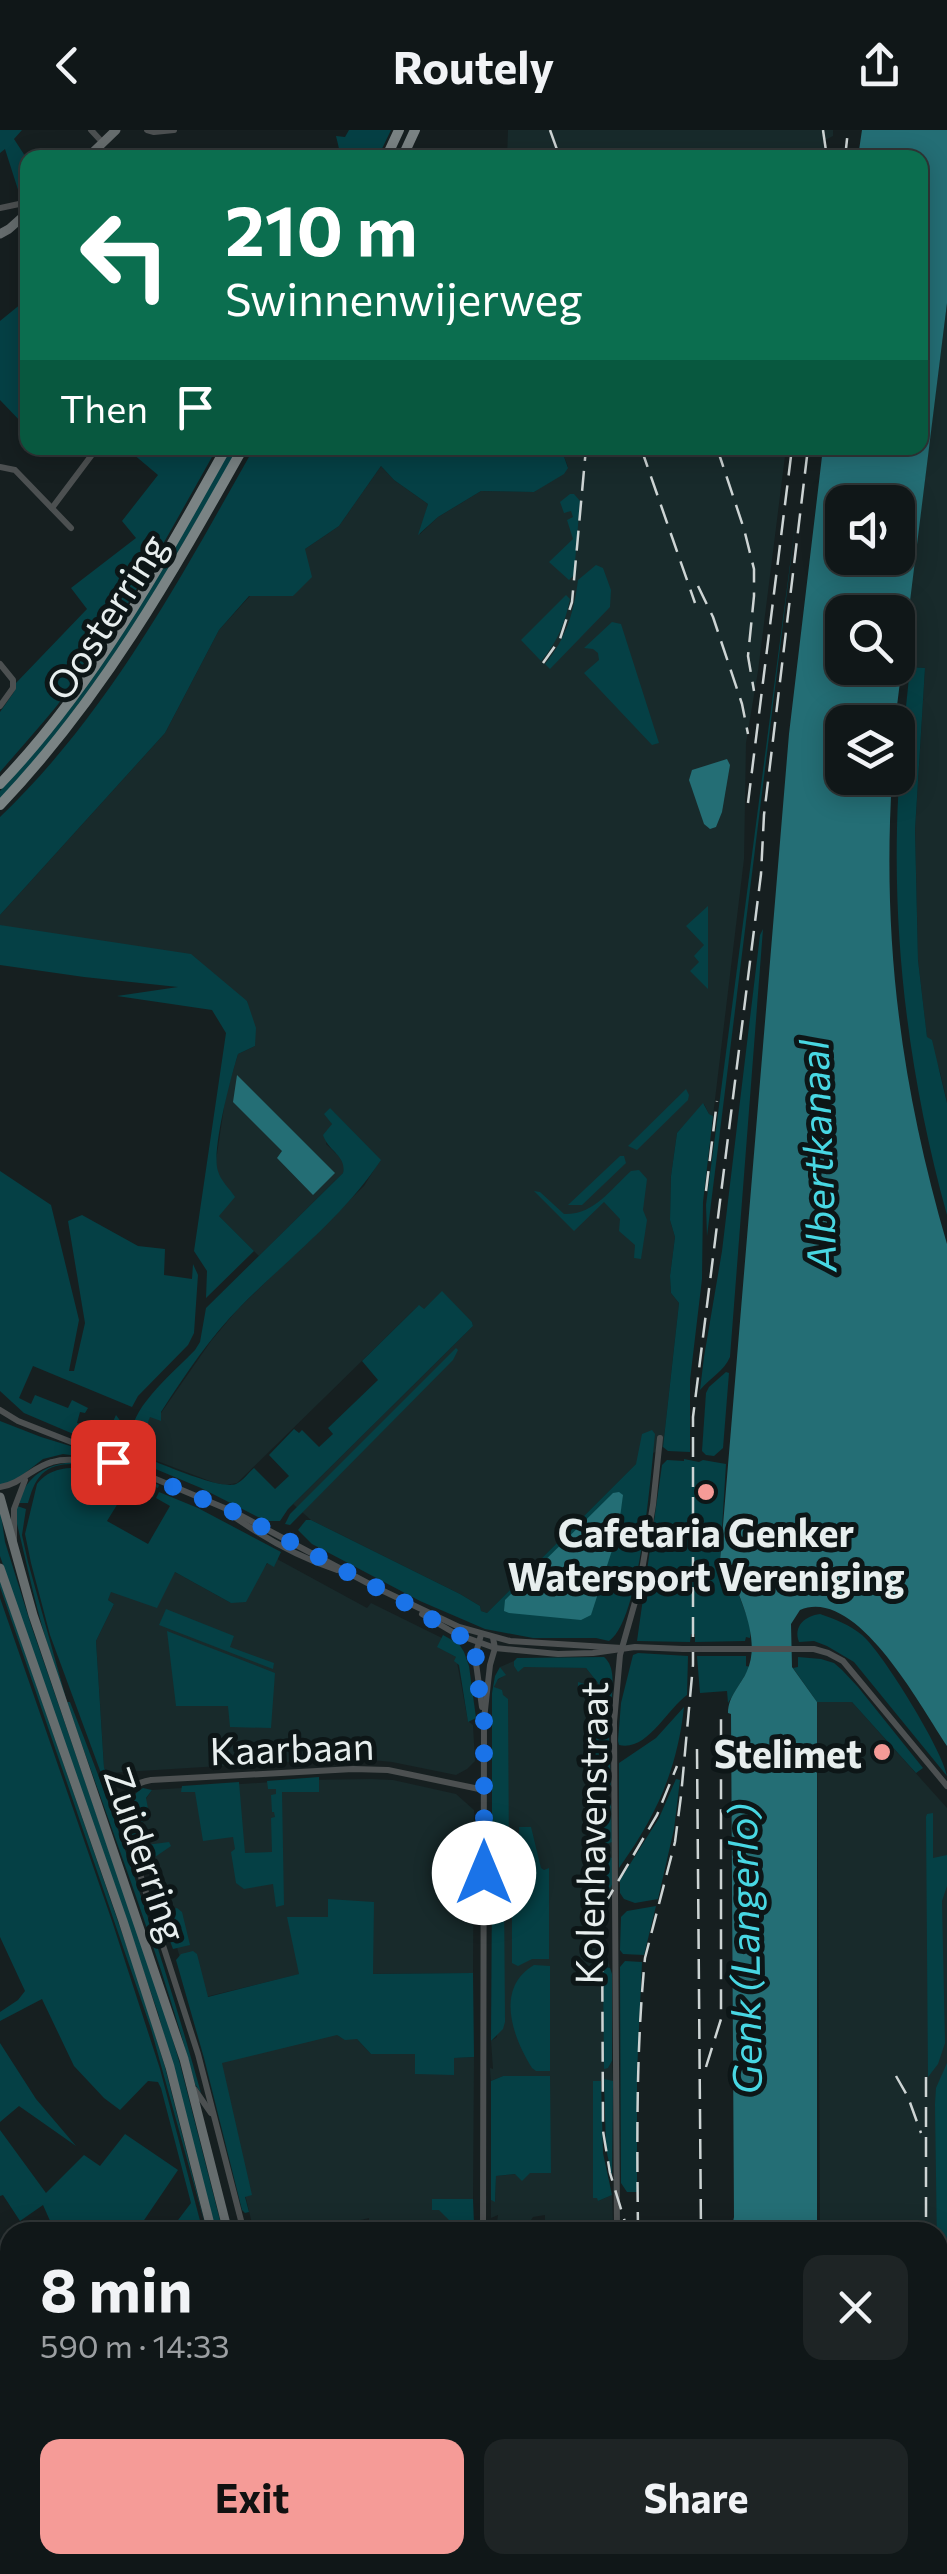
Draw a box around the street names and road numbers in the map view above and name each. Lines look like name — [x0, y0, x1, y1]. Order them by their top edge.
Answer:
street label: Oosterring — [34, 524, 176, 708]
street label: Kolenhavenstraat — [564, 1681, 616, 1985]
street label: Kaarbaan — [209, 1721, 375, 1773]
street label: Zuiderring — [95, 1761, 199, 1947]

